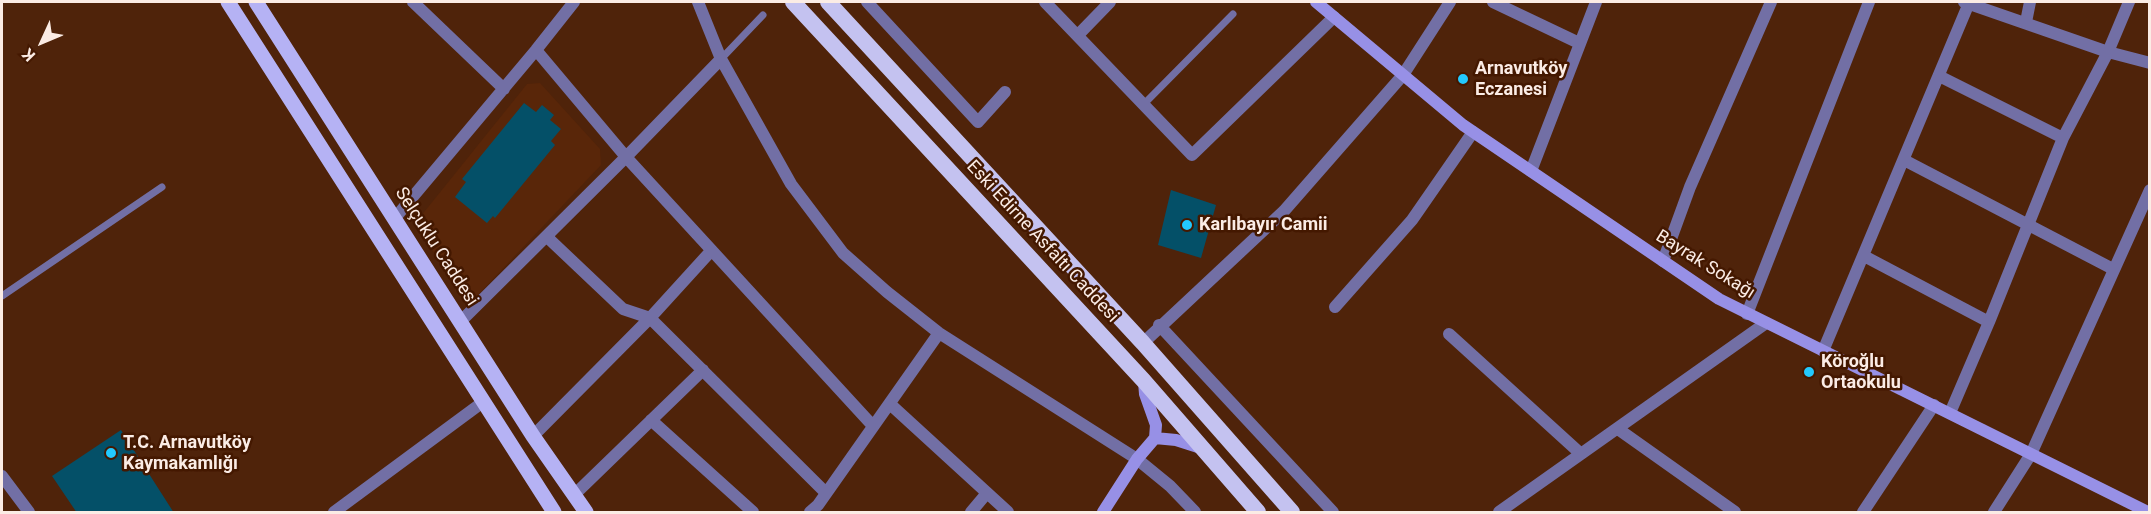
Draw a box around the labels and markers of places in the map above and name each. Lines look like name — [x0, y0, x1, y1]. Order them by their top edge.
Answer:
place label: Arnavutköy Eczanesi — [1475, 58, 1567, 100]
marker: Arnavutköy Eczanesi — [1456, 72, 1470, 86]
place label: Karlıbayır Camii — [1199, 214, 1328, 236]
marker: Karlıbayır Camii — [1180, 218, 1194, 232]
place label: Köroğlu Ortaokulu — [1821, 351, 1901, 394]
marker: Köroğlu Ortaokulu — [1802, 365, 1816, 379]
place label: T.C. Arnavutköy Kaymakamlığı — [123, 432, 251, 474]
marker: T.C. Arnavutköy Kaymakamlığı — [104, 446, 118, 460]

